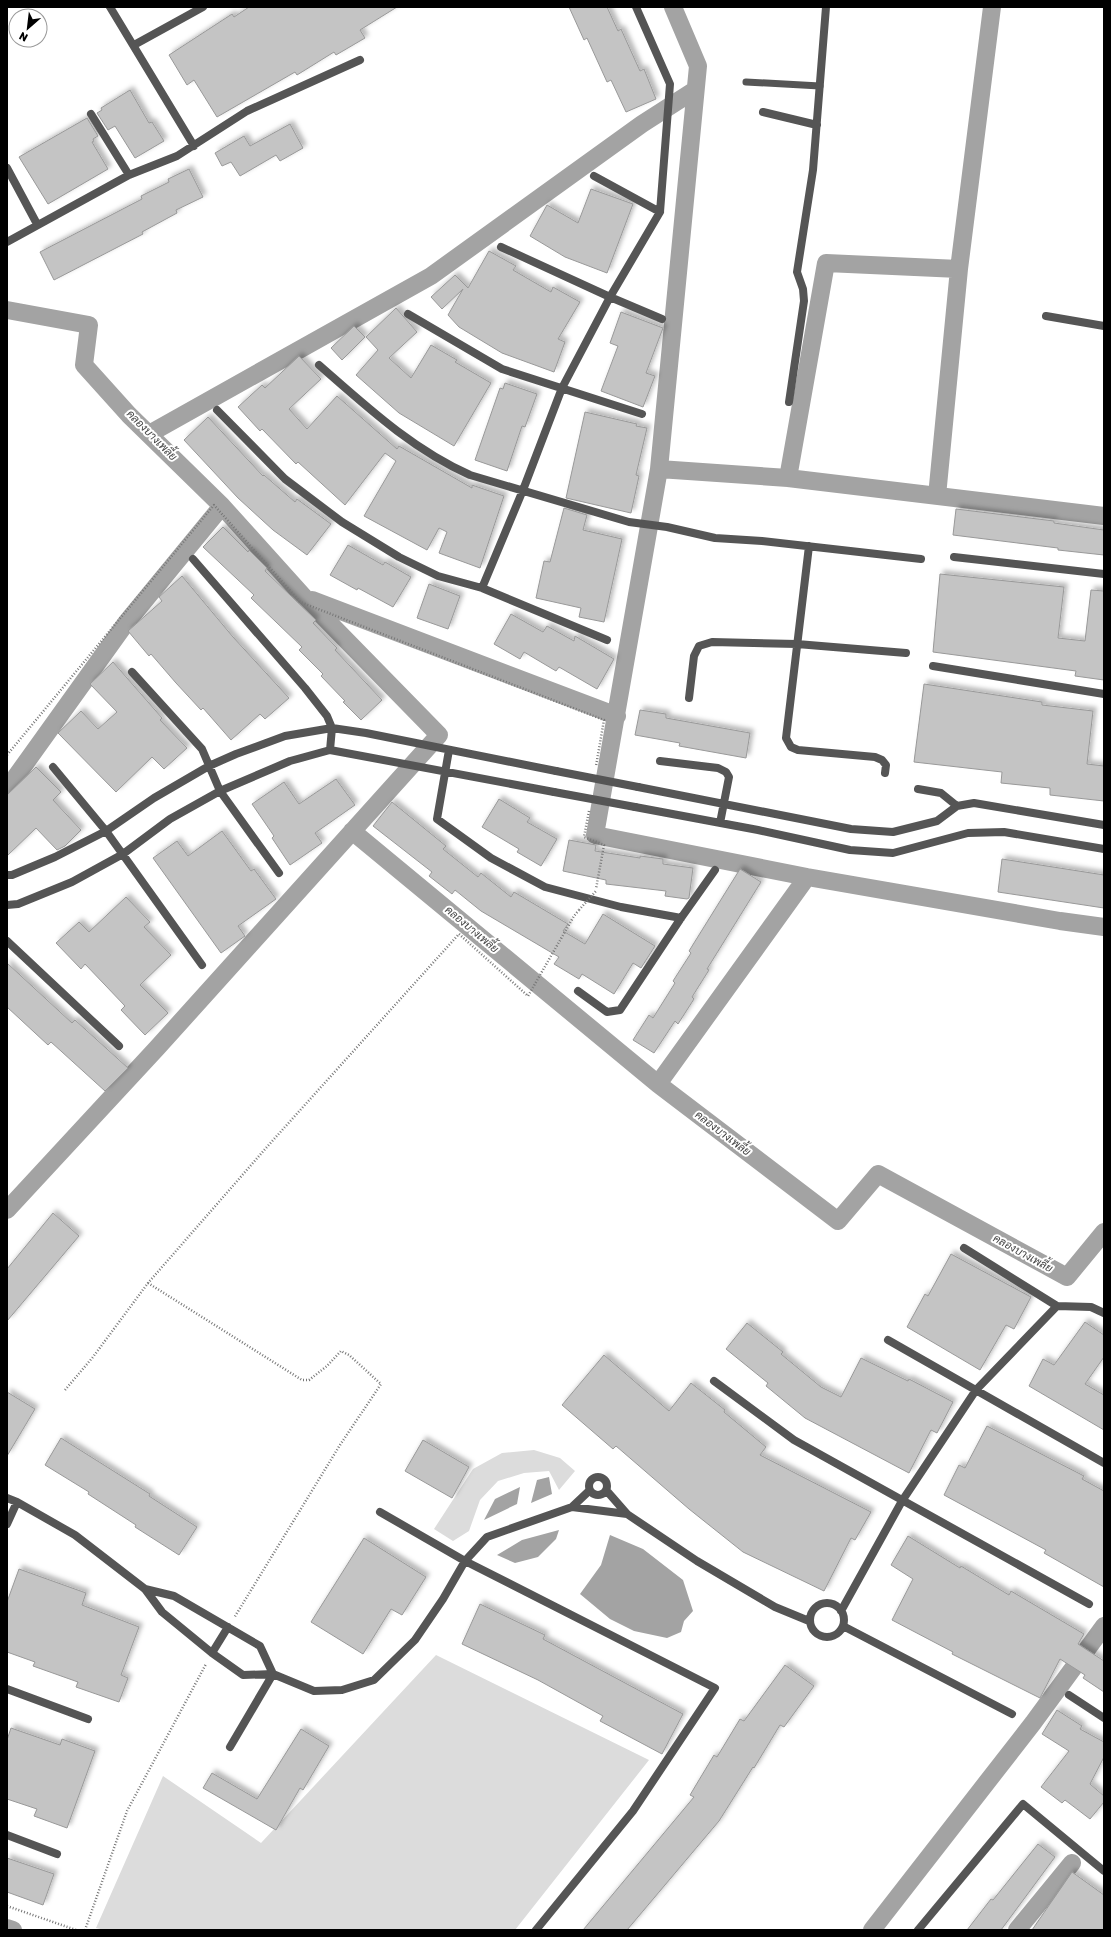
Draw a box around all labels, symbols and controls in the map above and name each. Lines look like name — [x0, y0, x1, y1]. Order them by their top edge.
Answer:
north arrow — [8, 8, 48, 48]
text: N — [17, 29, 30, 44]
water label: คลองบางเพลี้ย — [124, 404, 184, 464]
water label: คลองบางเพลี้ย — [442, 899, 505, 956]
water label: คลองบางเพลี้ย — [692, 1104, 756, 1159]
water label: คลองบางเพลี้ย — [991, 1227, 1058, 1275]

